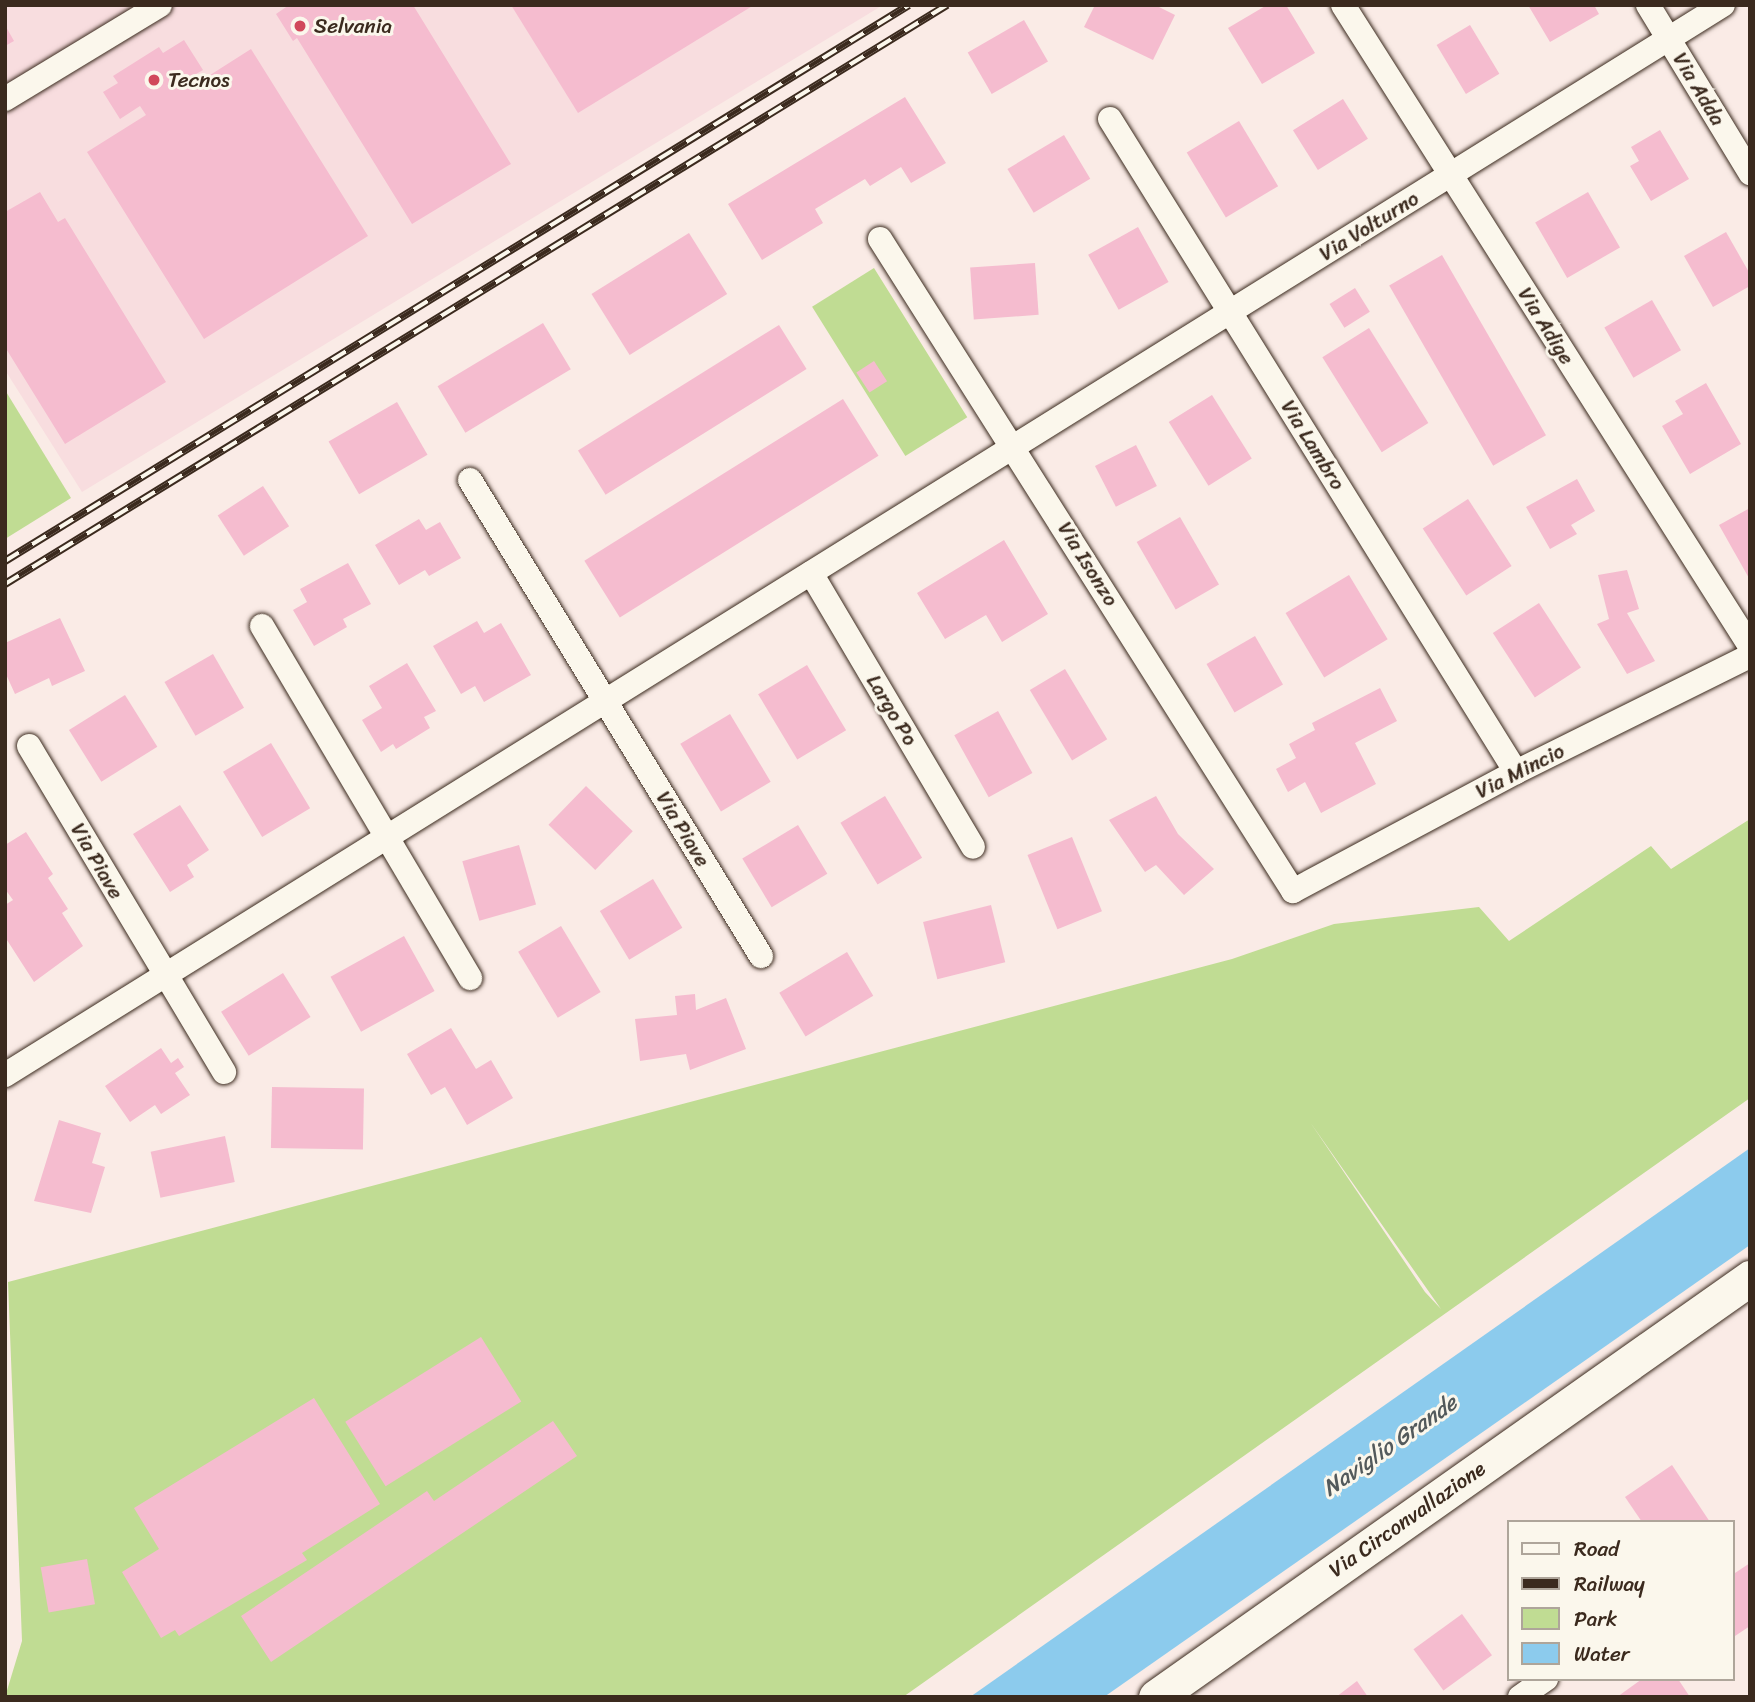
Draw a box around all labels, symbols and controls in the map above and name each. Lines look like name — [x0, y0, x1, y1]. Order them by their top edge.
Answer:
place label: Selvania — [314, 13, 392, 39]
marker: Selvania — [292, 18, 308, 34]
street label: Via Adda — [1667, 48, 1731, 130]
place label: Tecnos — [168, 67, 230, 93]
marker: Tecnos — [146, 72, 162, 88]
street label: Via Volturno — [1315, 186, 1423, 266]
street label: Via Adige — [1512, 283, 1580, 369]
street label: Via Lambro — [1276, 395, 1350, 495]
street label: Via Isonzo — [1052, 517, 1124, 611]
street label: Largo Po — [861, 670, 923, 750]
street label: Via Mincio — [1472, 738, 1568, 804]
street label: Via Piave — [651, 787, 715, 871]
street label: Via Piave — [65, 819, 129, 903]
water label: Naviglio Grande — [1317, 1389, 1463, 1503]
street label: Via Circonvallazione — [1324, 1455, 1490, 1583]
legend — [1506, 1520, 1734, 1681]
text: Road — [1574, 1530, 1619, 1568]
text: Railway — [1574, 1565, 1645, 1603]
text: Park — [1574, 1600, 1617, 1638]
text: Water — [1574, 1635, 1629, 1673]

